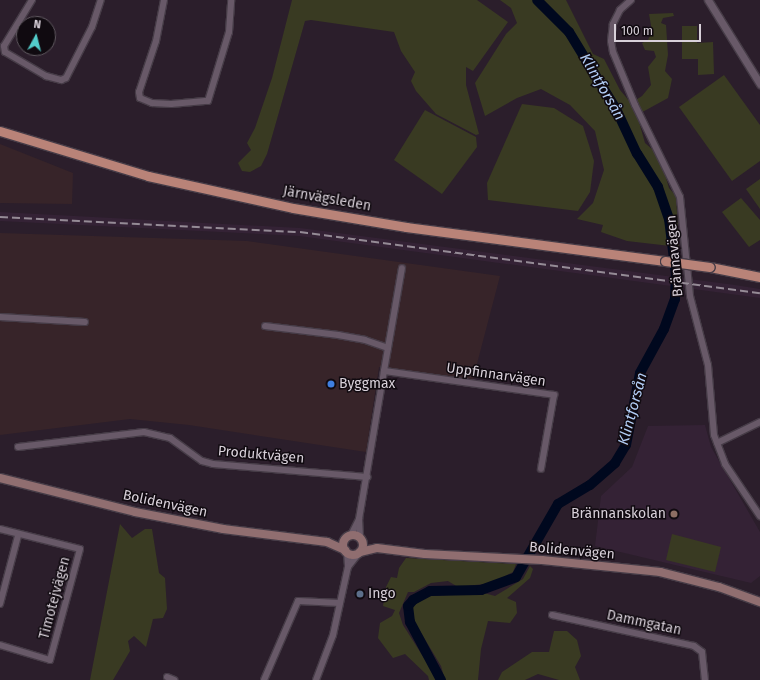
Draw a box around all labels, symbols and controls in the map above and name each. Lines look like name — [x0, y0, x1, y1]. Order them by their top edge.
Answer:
north arrow — [16, 16, 56, 56]
scale bar — [616, 16, 703, 42]
text: N — [33, 18, 42, 31]
text: 100 m — [621, 24, 653, 38]
water label: Klintforsån — [576, 50, 628, 124]
street label: Järnvägsleden — [282, 183, 372, 215]
street label: Brännavägen — [663, 214, 687, 298]
street label: Uppfinnarvägen — [445, 360, 547, 390]
water label: Klintforsån — [615, 371, 651, 447]
place label: Byggmax — [339, 376, 395, 392]
marker: Byggmax — [326, 379, 336, 389]
street label: Produktvägen — [217, 443, 305, 467]
street label: Bolidenvägen — [121, 487, 209, 521]
place label: Brännanskolan — [571, 506, 666, 522]
marker: Brännanskolan — [669, 509, 679, 519]
street label: Bolidenvägen — [528, 539, 616, 563]
street label: Timotejvägen — [36, 555, 74, 641]
place label: Ingo — [368, 586, 396, 602]
marker: Ingo — [355, 589, 365, 599]
street label: Dammgatan — [605, 607, 683, 639]

